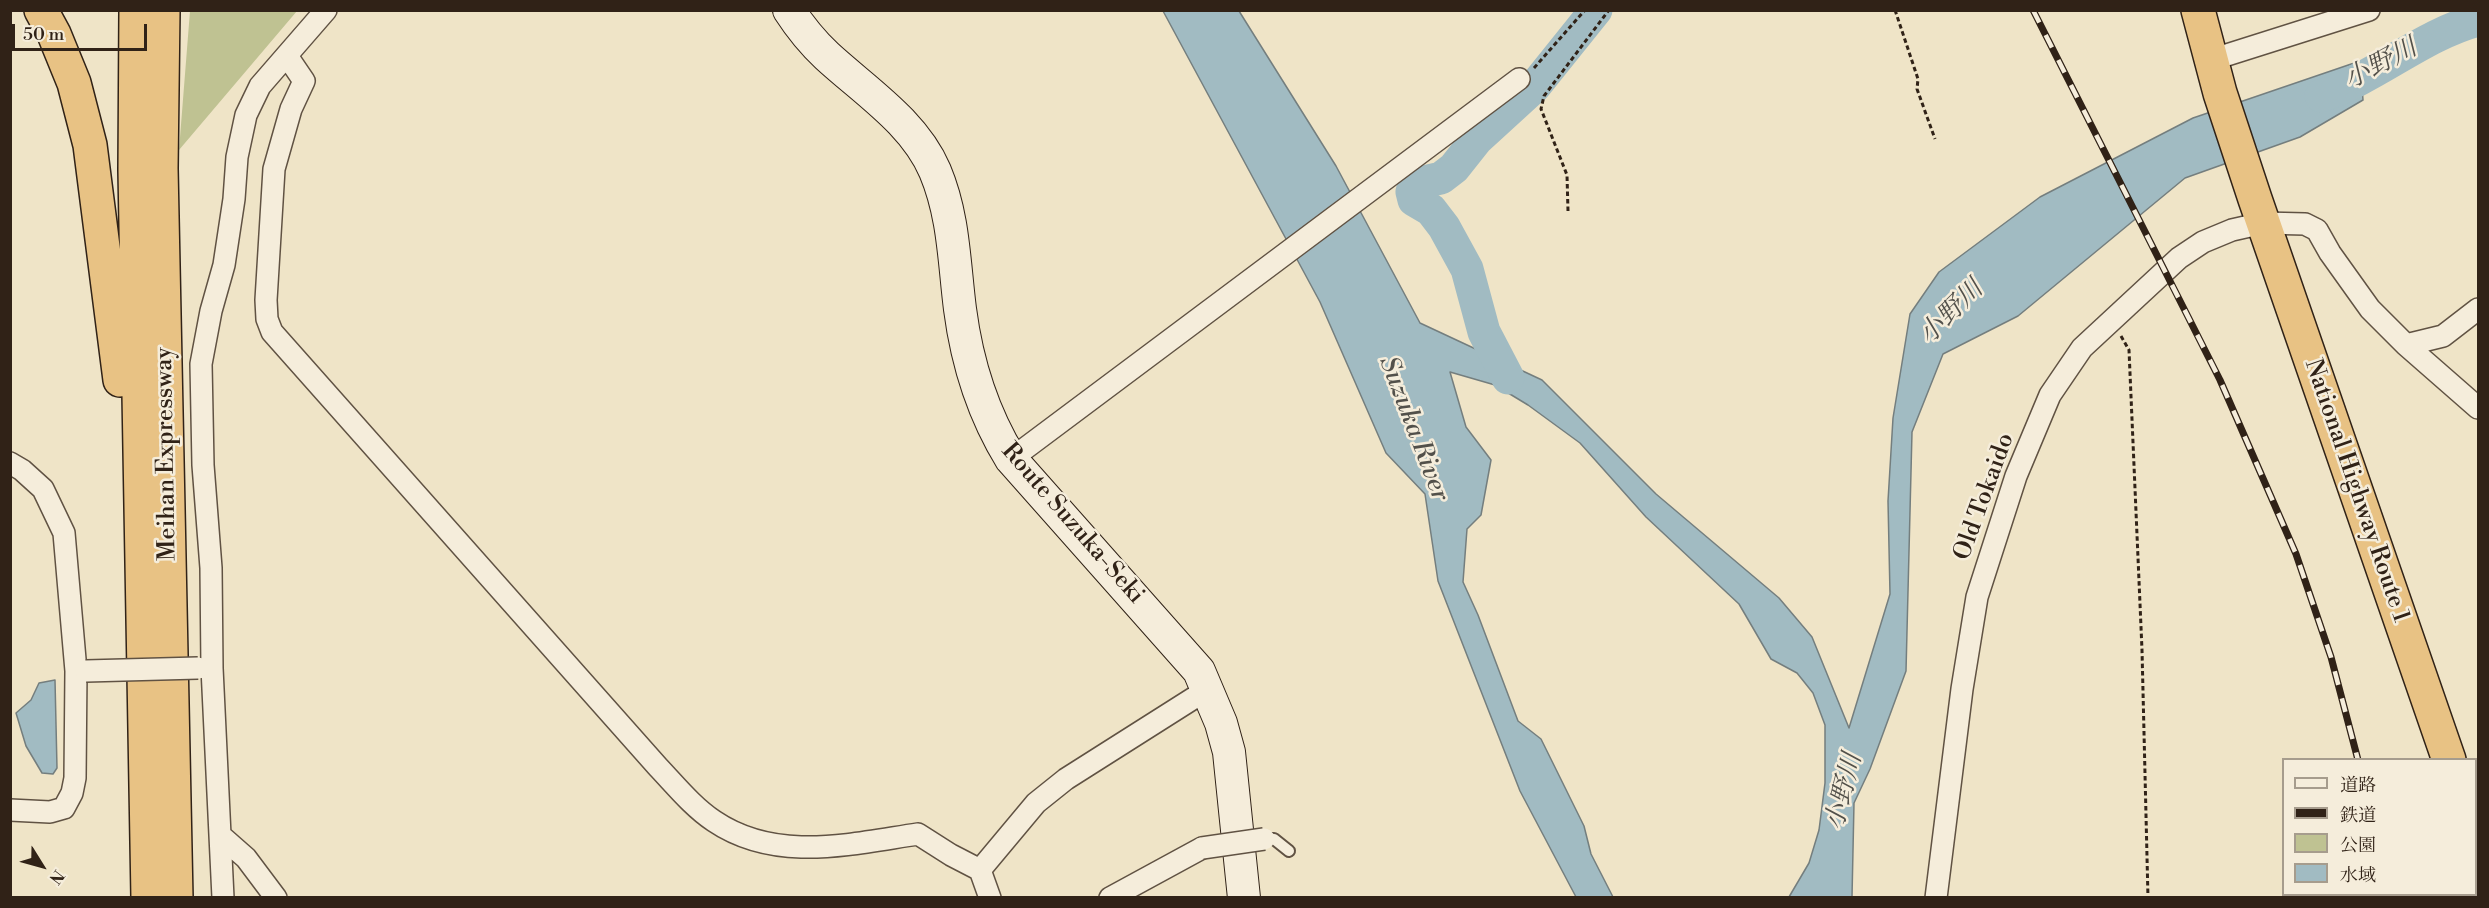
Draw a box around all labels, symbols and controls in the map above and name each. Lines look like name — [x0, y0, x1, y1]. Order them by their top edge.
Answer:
scale bar — [15, 12, 150, 50]
text: 50 m — [23, 23, 64, 46]
water label: 小野川 — [2339, 33, 2423, 97]
water label: 小野川 — [1913, 274, 1991, 352]
street label: Meihan Expressway — [151, 347, 183, 561]
water label: Suzuka River — [1371, 352, 1455, 506]
street label: National Highway Route 1 — [2297, 356, 2415, 626]
street label: Old Tokaido — [1949, 430, 2021, 564]
street label: Route Suzuka-Seki — [994, 438, 1150, 610]
water label: 小野川 — [1820, 750, 1870, 834]
legend — [2282, 758, 2477, 896]
text: 道路 — [2340, 774, 2376, 797]
text: 鉄道 — [2340, 804, 2376, 827]
text: 公園 — [2340, 834, 2376, 857]
north arrow — [12, 836, 72, 896]
text: 水域 — [2340, 864, 2376, 887]
text: N — [45, 866, 68, 888]

